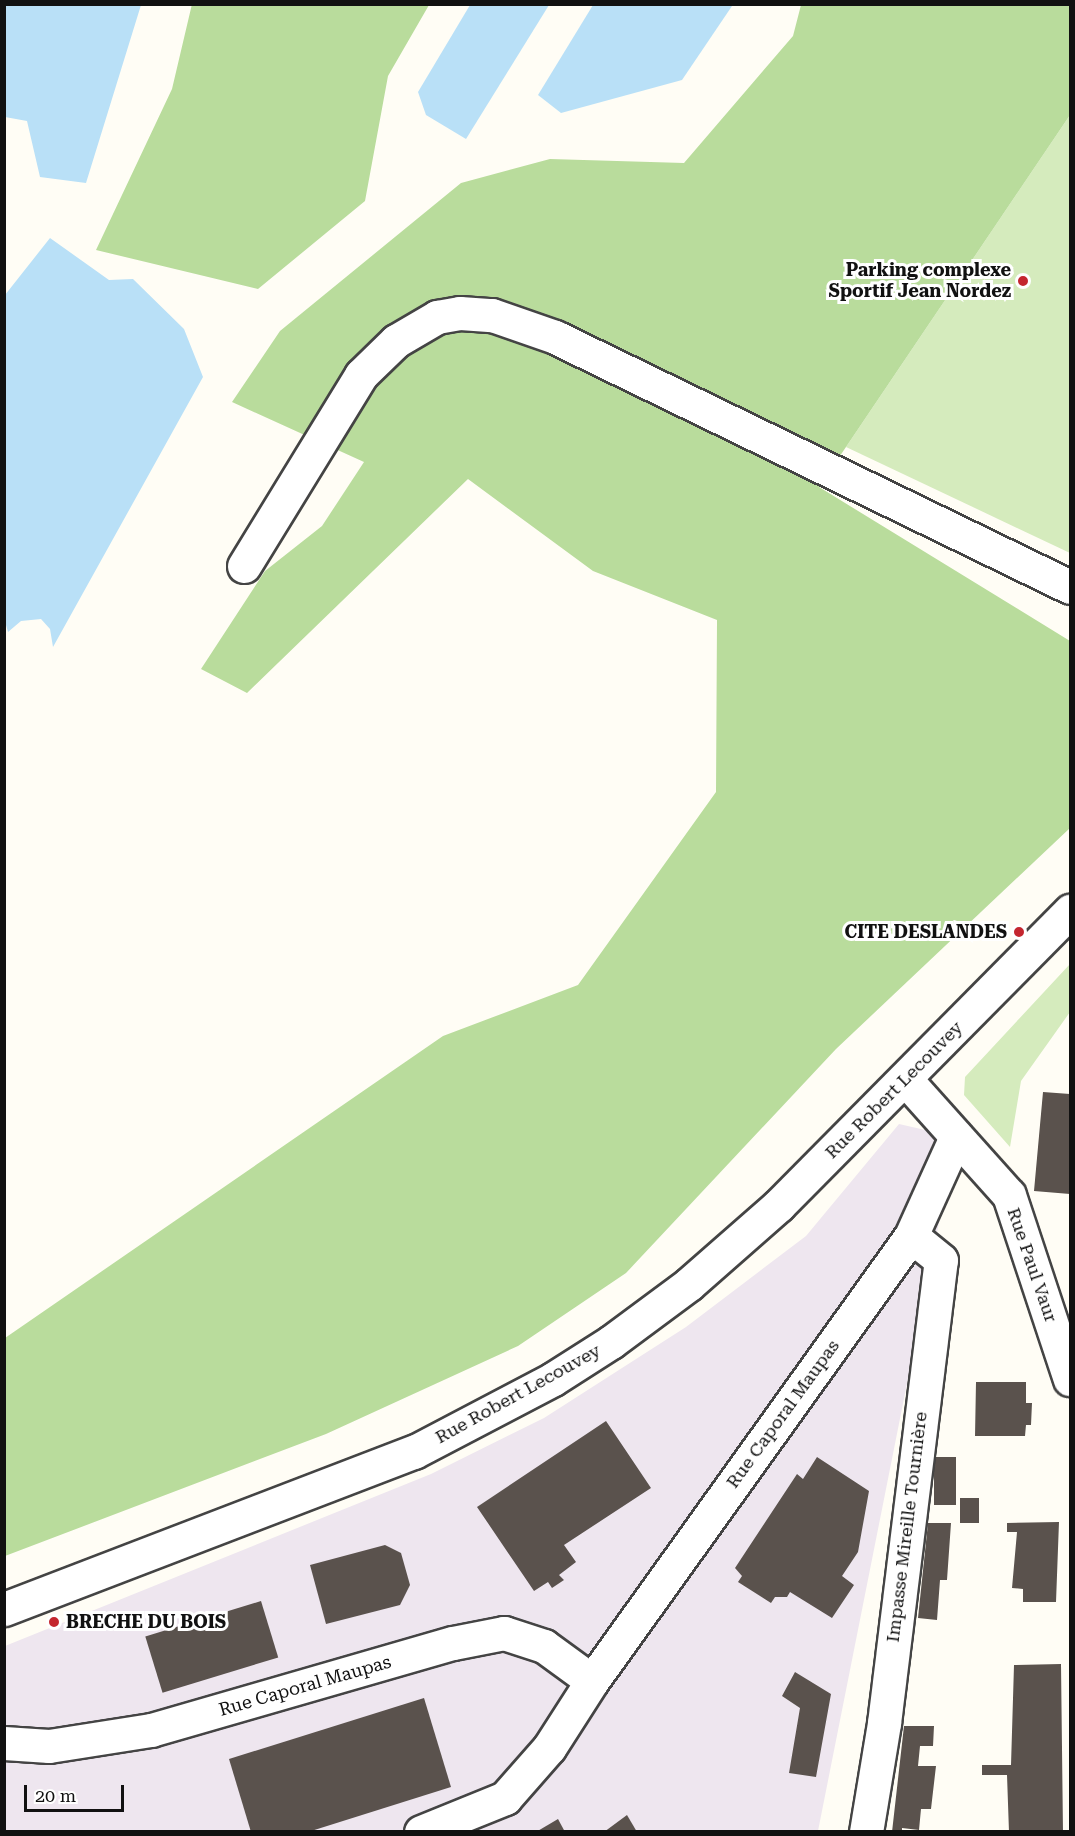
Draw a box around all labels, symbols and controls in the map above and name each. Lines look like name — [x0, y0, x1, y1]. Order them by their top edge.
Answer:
place label: Parking complexe Sportif Jean Nordez — [829, 260, 1011, 302]
marker: Parking complexe Sportif Jean Nordez — [1016, 274, 1030, 288]
place label: CITE DESLANDES — [845, 921, 1007, 943]
marker: CITE DESLANDES — [1012, 925, 1026, 939]
street label: Rue Robert Lecouvey — [821, 1017, 967, 1163]
street label: Rue Paul Vaur — [1002, 1205, 1062, 1325]
street label: Rue Caporal Maupas — [722, 1336, 844, 1492]
street label: Rue Robert Lecouvey — [432, 1340, 604, 1448]
street label: Impasse Mireille Tournière — [882, 1411, 932, 1643]
place label: BRECHE DU BOIS — [66, 1611, 226, 1633]
marker: BRECHE DU BOIS — [47, 1615, 61, 1629]
street label: Rue Caporal Maupas — [216, 1651, 394, 1721]
scale bar — [27, 1773, 128, 1811]
text: 20 m — [35, 1785, 76, 1806]

